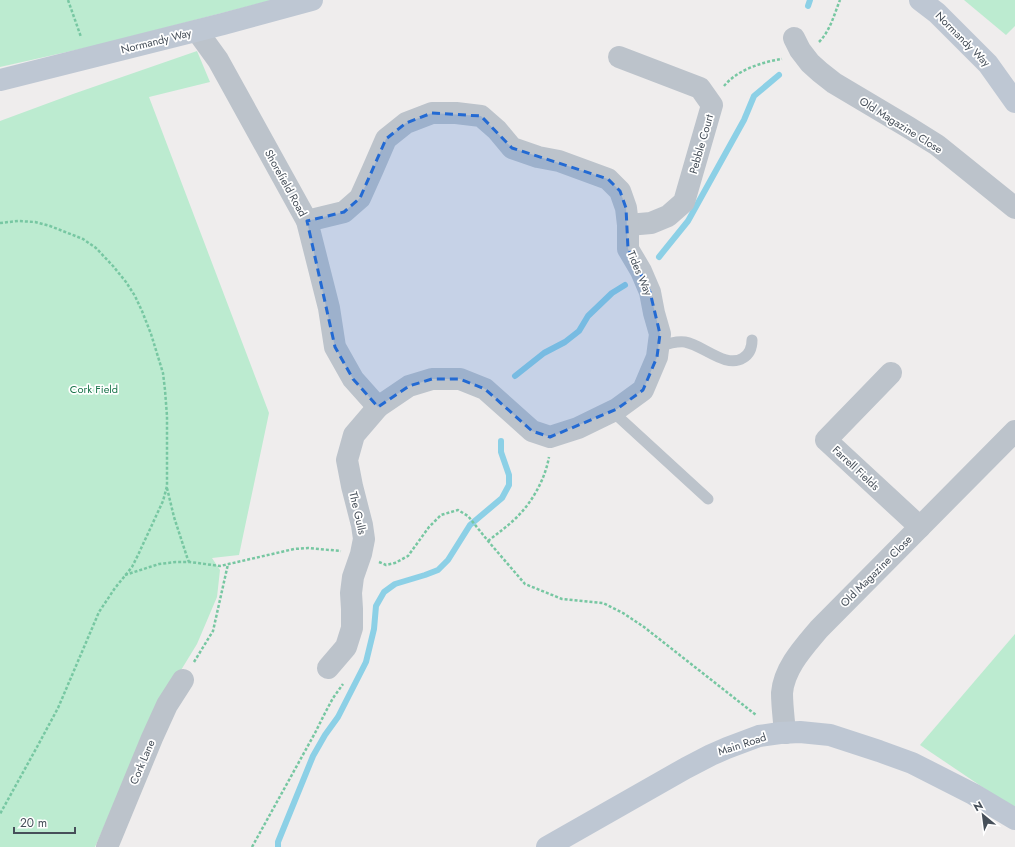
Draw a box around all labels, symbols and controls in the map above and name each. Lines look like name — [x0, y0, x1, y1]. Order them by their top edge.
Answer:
street label: Normandy Way — [932, 8, 994, 70]
street label: Normandy Way — [119, 24, 193, 57]
street label: Old Magazine Close — [856, 93, 946, 157]
street label: Pebble Court — [685, 112, 717, 176]
street label: Shorefield Road — [261, 147, 311, 219]
street label: Tides Way — [623, 248, 657, 298]
park label: Cork Field — [70, 381, 118, 397]
street label: Farrell Fields — [829, 442, 883, 494]
street label: The Gulls — [345, 490, 371, 537]
street label: Old Magazine Close — [837, 531, 916, 610]
street label: Main Road — [716, 729, 768, 759]
street label: Cork Lane — [125, 737, 159, 787]
north arrow — [963, 795, 1003, 835]
text: N — [970, 797, 986, 815]
scale bar — [14, 809, 75, 835]
text: 20 m — [20, 814, 47, 832]

